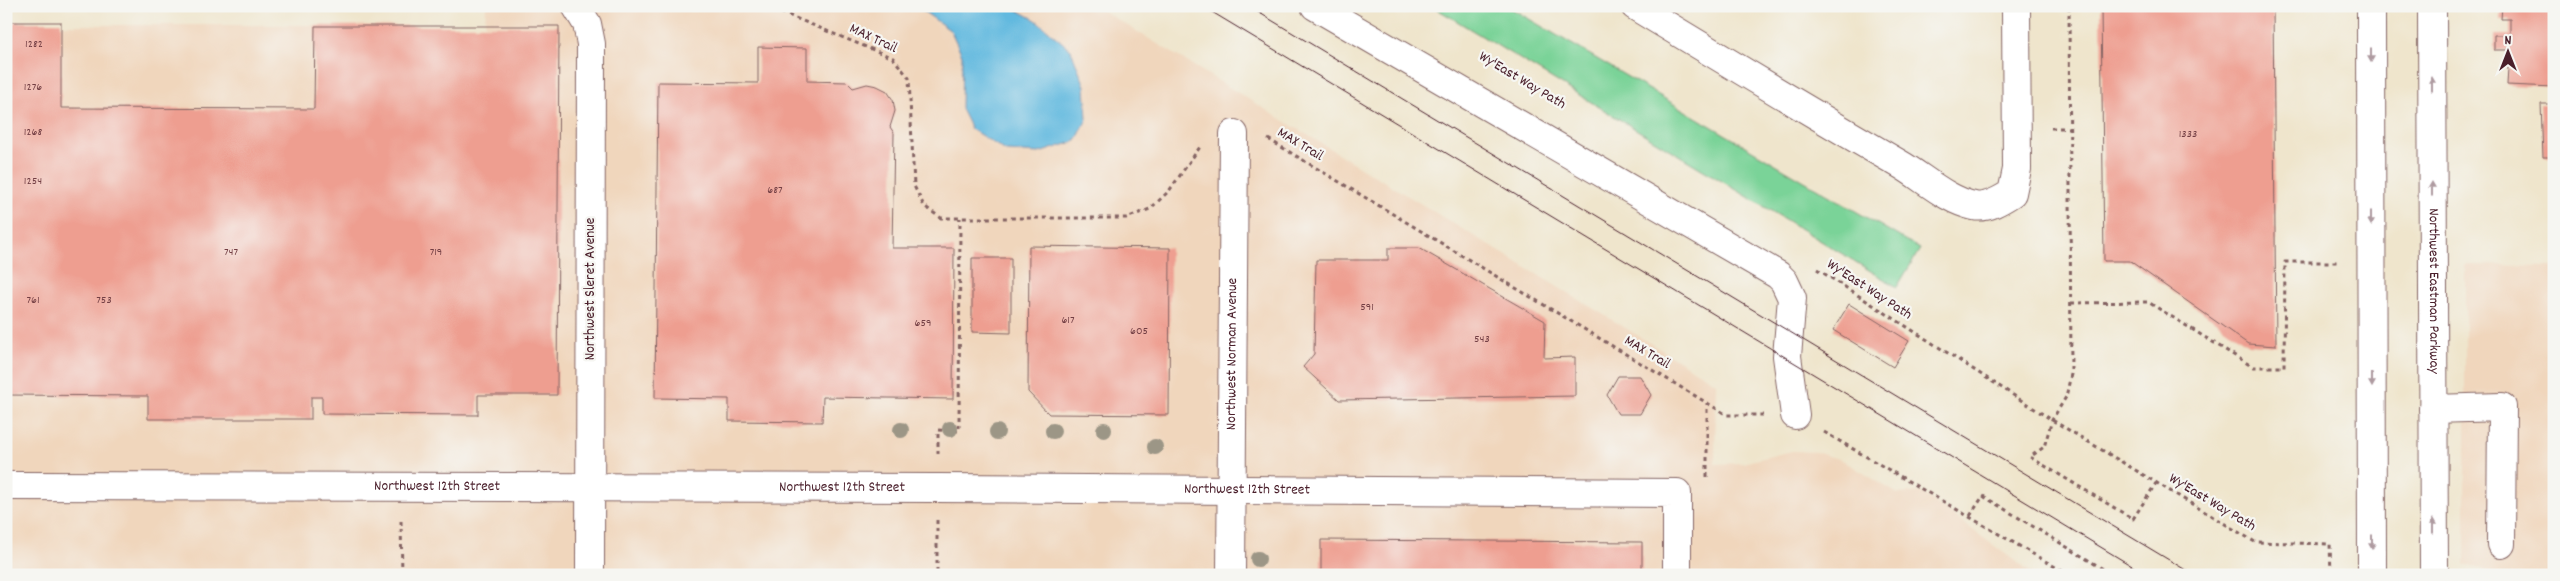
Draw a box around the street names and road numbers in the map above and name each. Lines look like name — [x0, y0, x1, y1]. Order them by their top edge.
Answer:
street label: MAX Trail — [845, 18, 901, 60]
street label: Wy'East Way Path — [1474, 46, 1570, 116]
street label: MAX Trail — [1273, 123, 1328, 168]
street label: Northwest Eastman Parkway — [2422, 208, 2444, 375]
street label: Northwest Sleret Avenue — [580, 217, 602, 360]
street label: Wy'East Way Path — [1822, 254, 1916, 326]
street label: Northwest Norman Avenue — [1221, 277, 1244, 430]
street label: MAX Trail — [1620, 331, 1675, 376]
street label: Wy'East Way Path — [2164, 468, 2260, 538]
street label: Northwest 12th Street — [374, 476, 500, 498]
street label: Northwest 12th Street — [779, 477, 905, 499]
street label: Northwest 12th Street — [1184, 479, 1310, 502]

